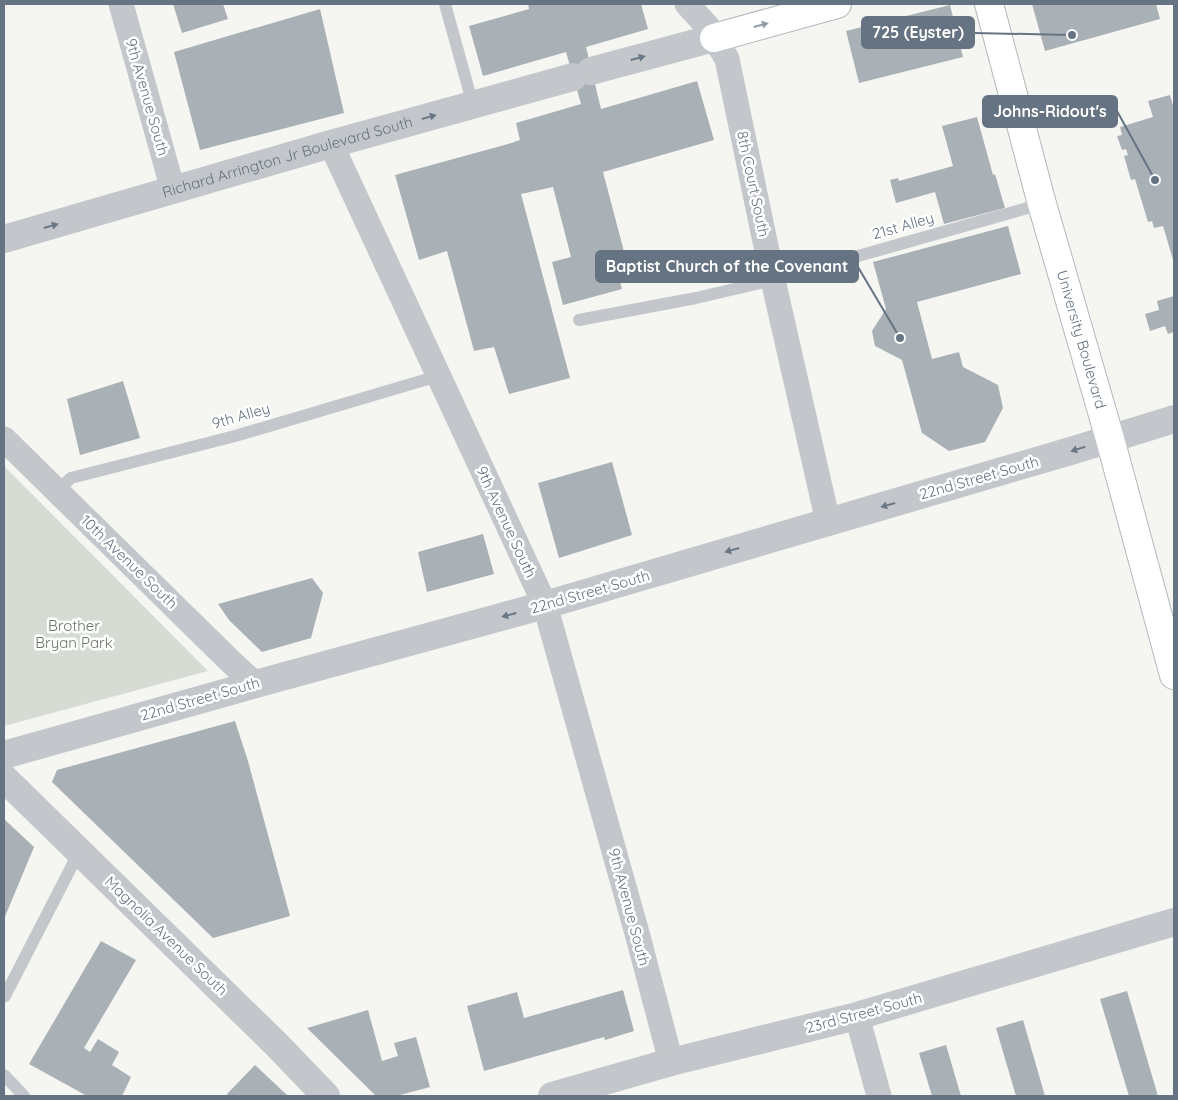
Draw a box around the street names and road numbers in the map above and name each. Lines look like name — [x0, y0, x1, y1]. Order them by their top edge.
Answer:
street label: 9th Avenue South — [122, 36, 173, 158]
street label: Richard Arrington Jr Boulevard South — [160, 112, 415, 202]
street label: 8th Court South — [733, 129, 774, 239]
street label: 21st Alley — [870, 208, 936, 243]
street label: University Boulevard — [1053, 268, 1111, 411]
street label: 9th Alley — [210, 398, 272, 433]
street label: 22nd Street South — [917, 451, 1041, 504]
street label: 9th Avenue South — [472, 463, 541, 581]
street label: 10th Avenue South — [77, 511, 182, 613]
street label: 22nd Street South — [528, 565, 652, 618]
street label: 22nd Street South — [138, 672, 262, 725]
street label: 9th Avenue South — [605, 846, 654, 968]
street label: Magnolia Avenue South — [101, 872, 232, 999]
street label: 23rd Street South — [804, 988, 924, 1037]

